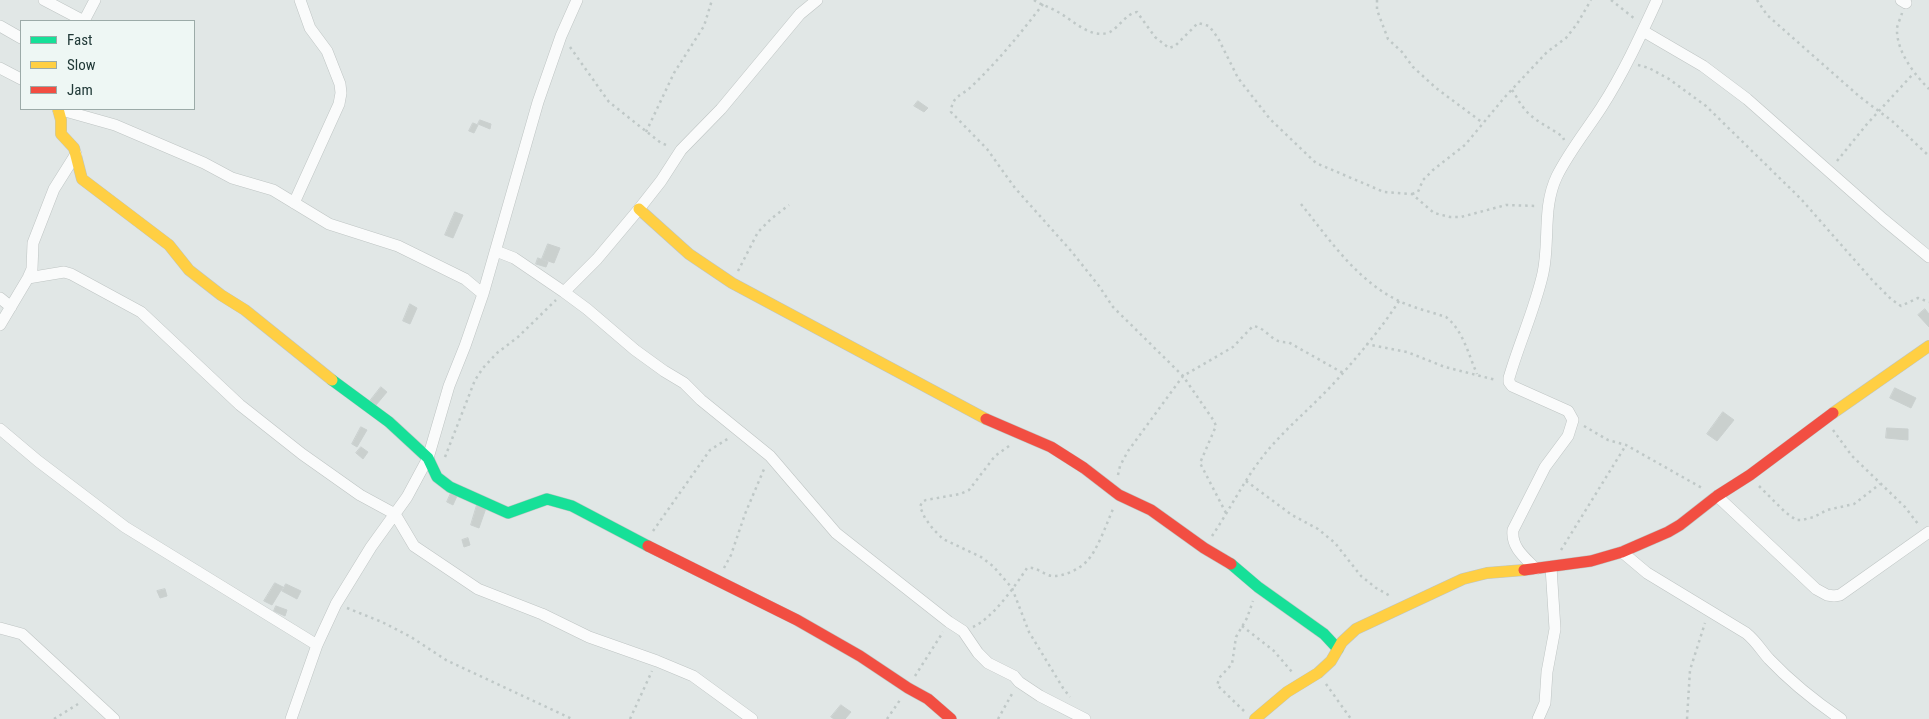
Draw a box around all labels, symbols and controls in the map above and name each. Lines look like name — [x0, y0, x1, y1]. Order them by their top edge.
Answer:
legend — [20, 20, 195, 110]
text: Fast — [67, 31, 92, 49]
text: Slow — [67, 56, 96, 74]
text: Jam — [67, 81, 93, 99]

